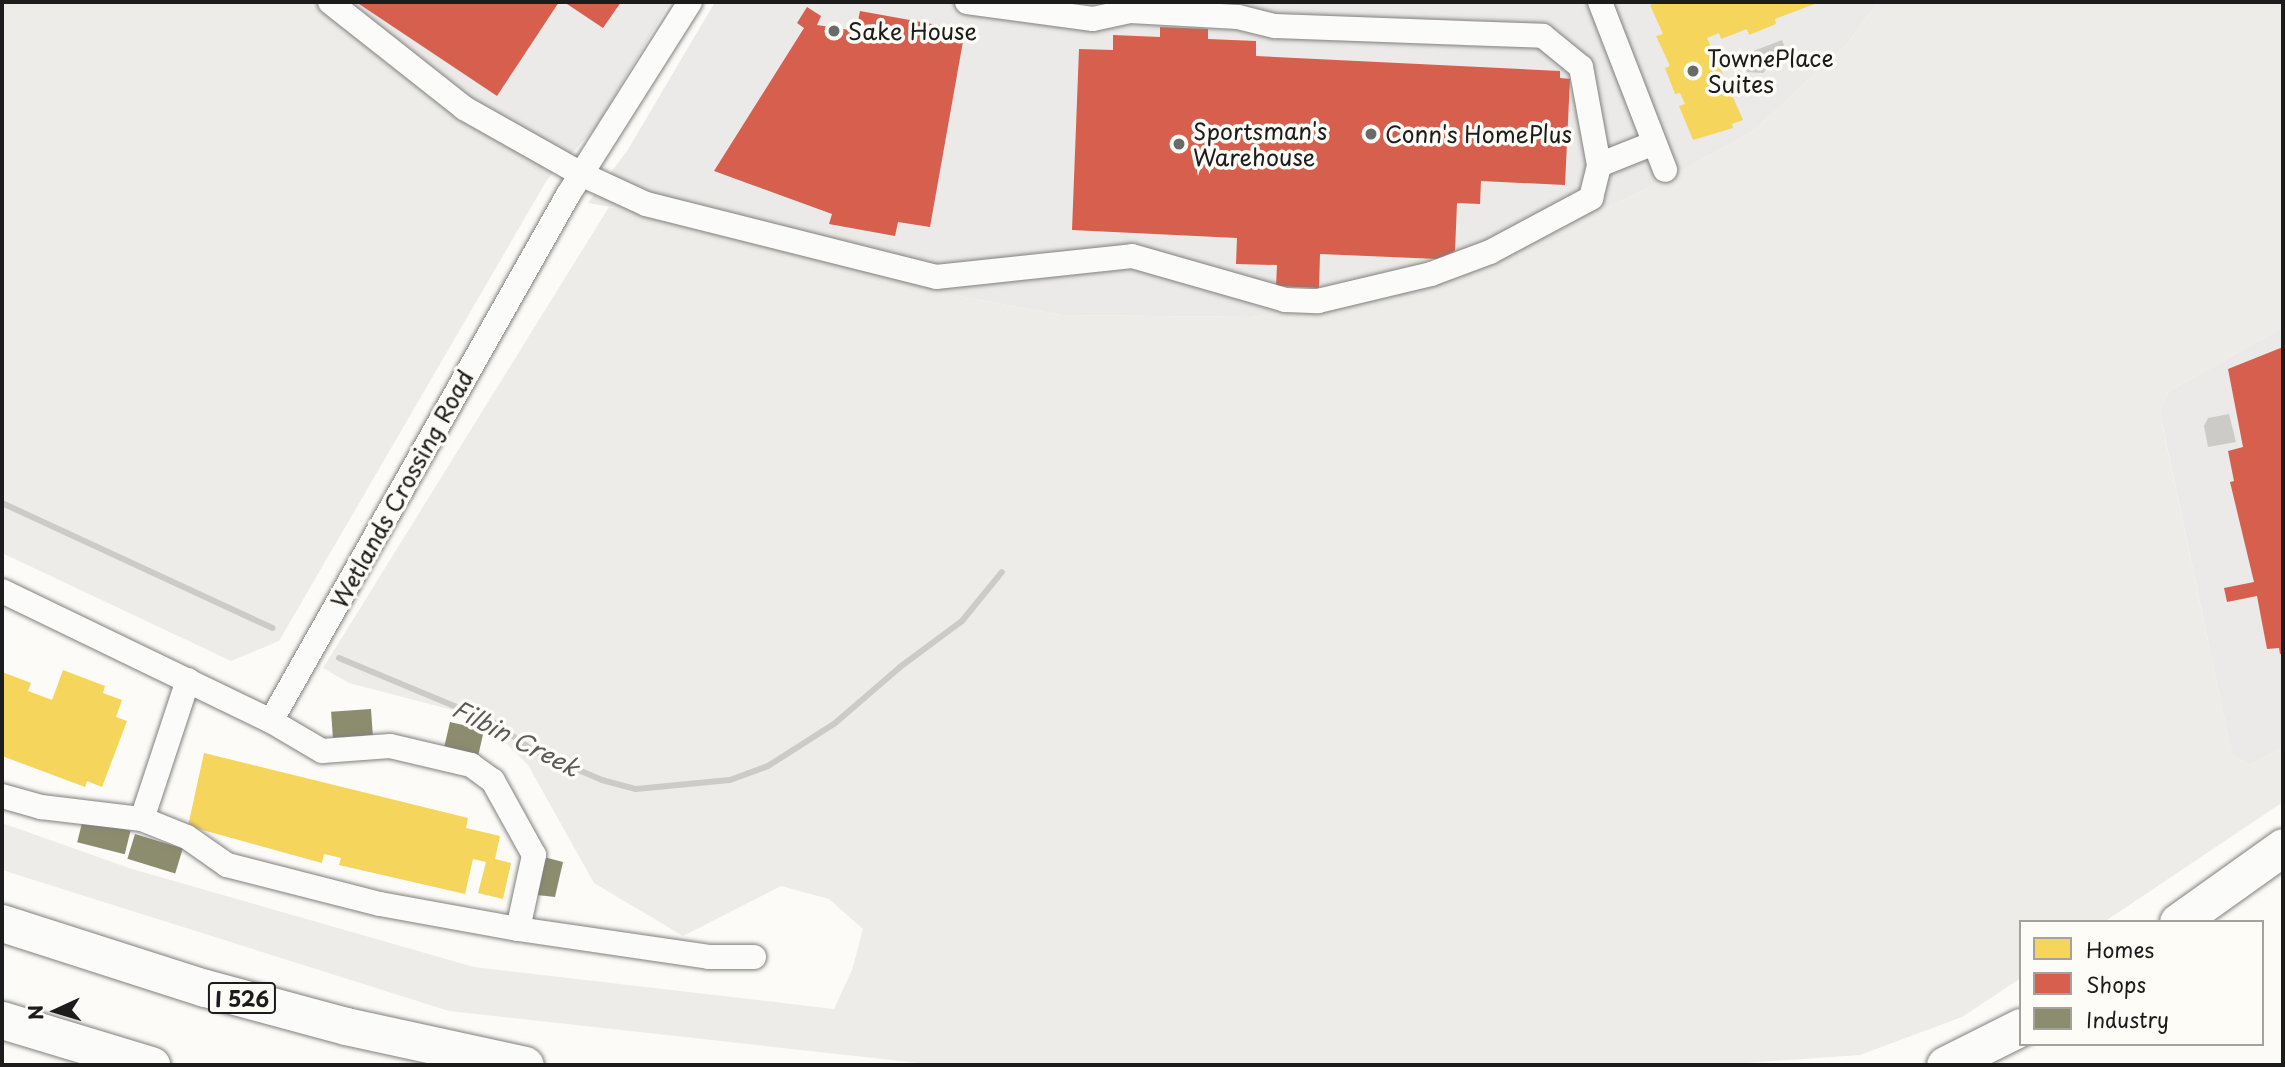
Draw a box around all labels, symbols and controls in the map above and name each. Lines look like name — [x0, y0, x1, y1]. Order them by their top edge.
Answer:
place label: Sake House — [848, 17, 977, 45]
marker: Sake House — [826, 23, 842, 39]
place label: TownePlace Suites — [1707, 44, 1834, 98]
marker: TownePlace Suites — [1685, 63, 1701, 79]
place label: Sportsman's Warehouse — [1193, 117, 1327, 171]
place label: Conn's HomePlus — [1385, 120, 1573, 148]
marker: Conn's HomePlus — [1363, 126, 1379, 142]
marker: Sportsman's Warehouse — [1171, 136, 1187, 152]
street label: Wetlands Crossing Road — [325, 365, 479, 613]
water label: Filbin Creek — [447, 693, 585, 783]
legend — [2019, 920, 2264, 1046]
text: Homes — [2086, 933, 2154, 965]
text: Shops — [2086, 968, 2146, 1000]
north arrow — [21, 976, 91, 1046]
road number: I 526 — [207, 981, 277, 1016]
text: Industry — [2086, 1003, 2169, 1035]
text: N — [21, 1004, 50, 1021]

